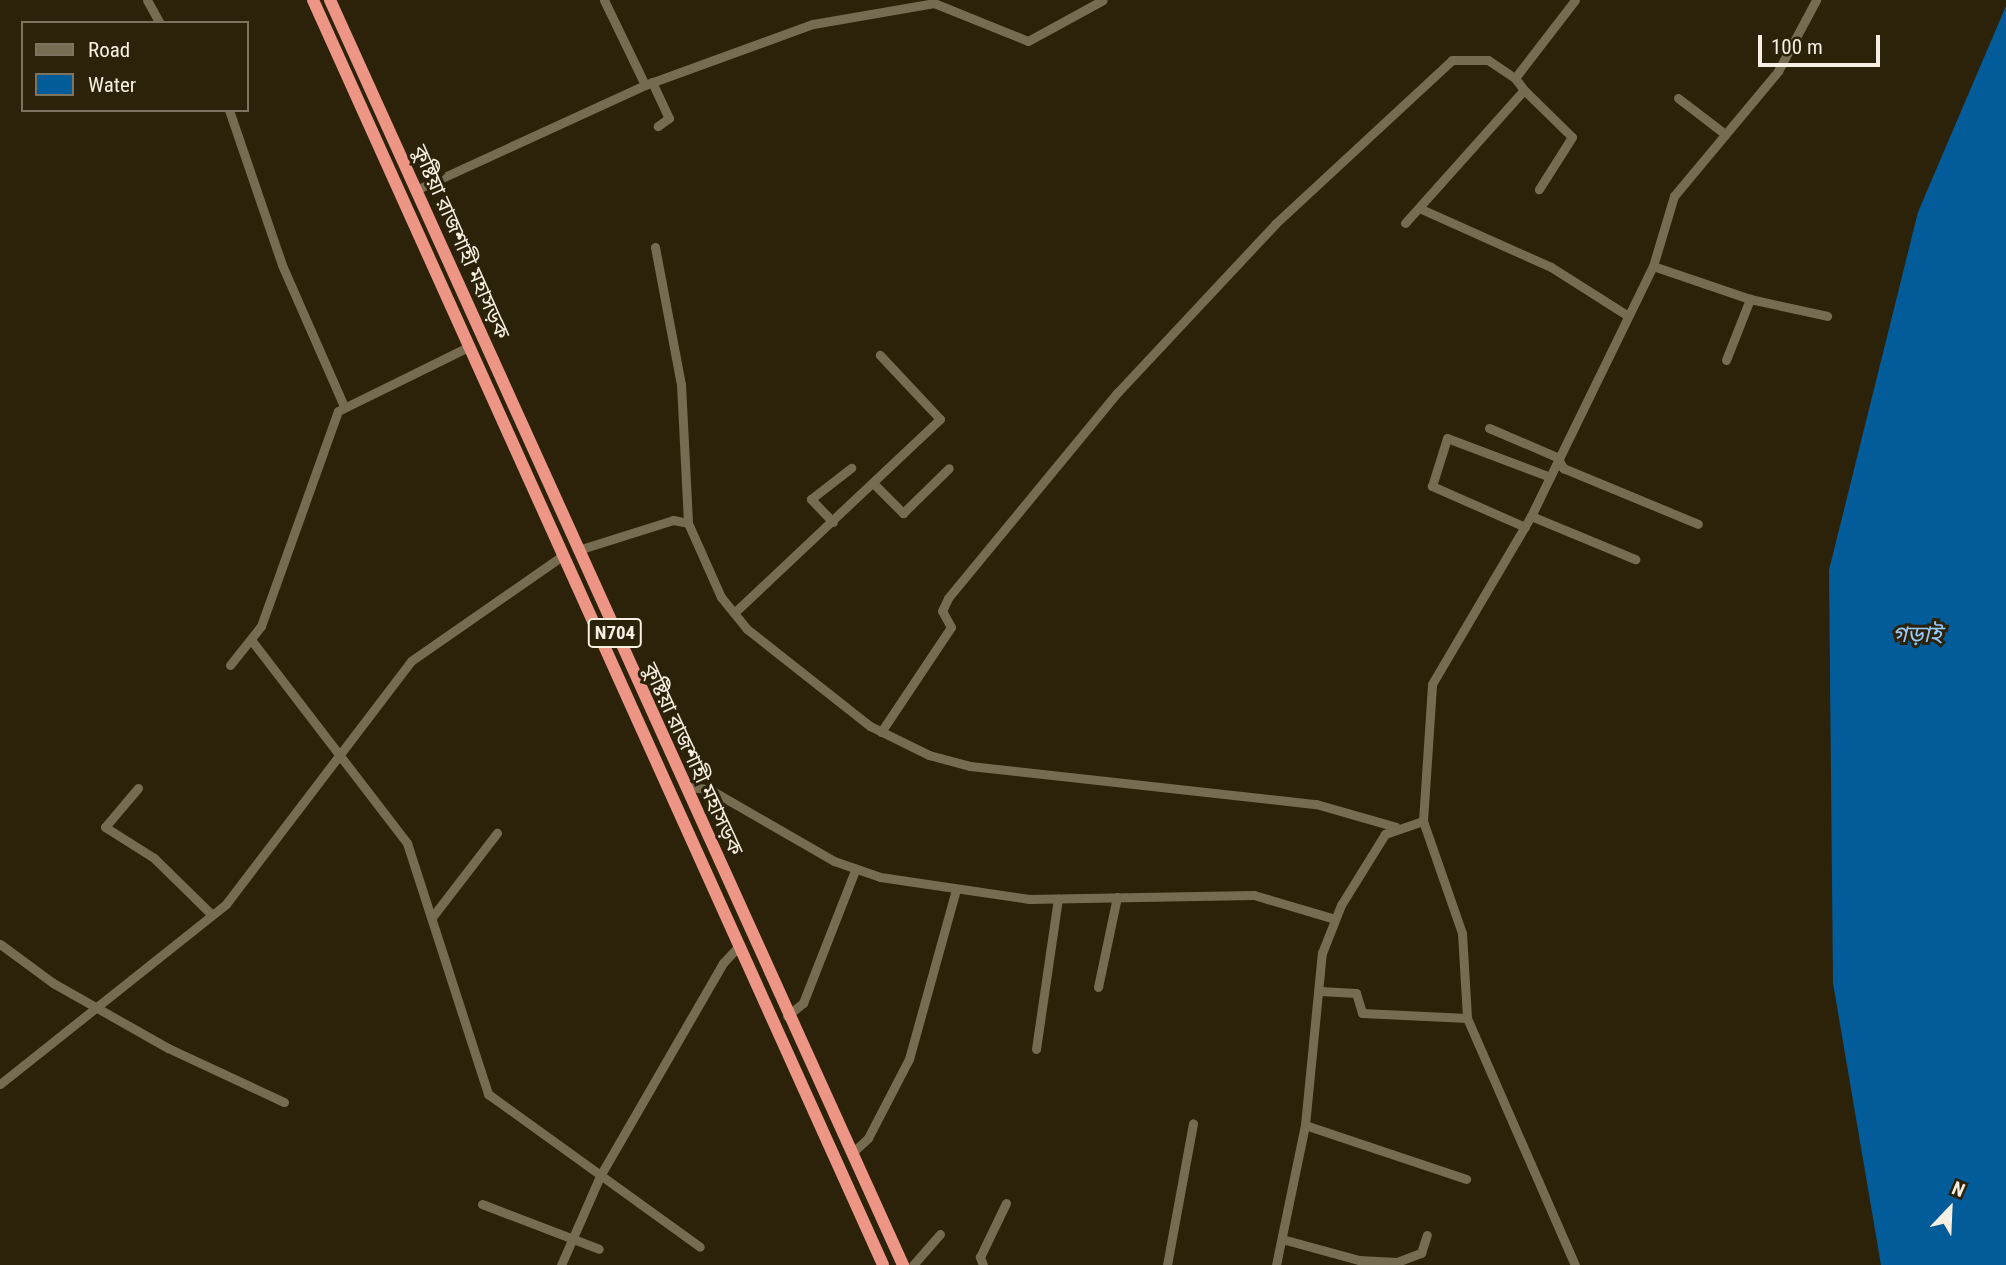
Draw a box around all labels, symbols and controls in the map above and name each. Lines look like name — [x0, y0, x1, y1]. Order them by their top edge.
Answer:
legend — [21, 21, 248, 112]
scale bar — [1761, 21, 1884, 65]
text: 100 m — [1771, 35, 1823, 59]
text: Road — [88, 38, 130, 62]
text: Water — [88, 73, 136, 97]
street label: কুষ্টিয়া রাজশাহী মহাসড়ক — [407, 141, 515, 343]
road number: N704 — [587, 618, 643, 648]
water label: গড়াই — [1892, 621, 1942, 649]
street label: কুষ্টিয়া রাজশাহী মহাসড়ক — [637, 659, 749, 859]
north arrow — [1915, 1174, 1985, 1244]
text: N — [1949, 1176, 1968, 1202]

